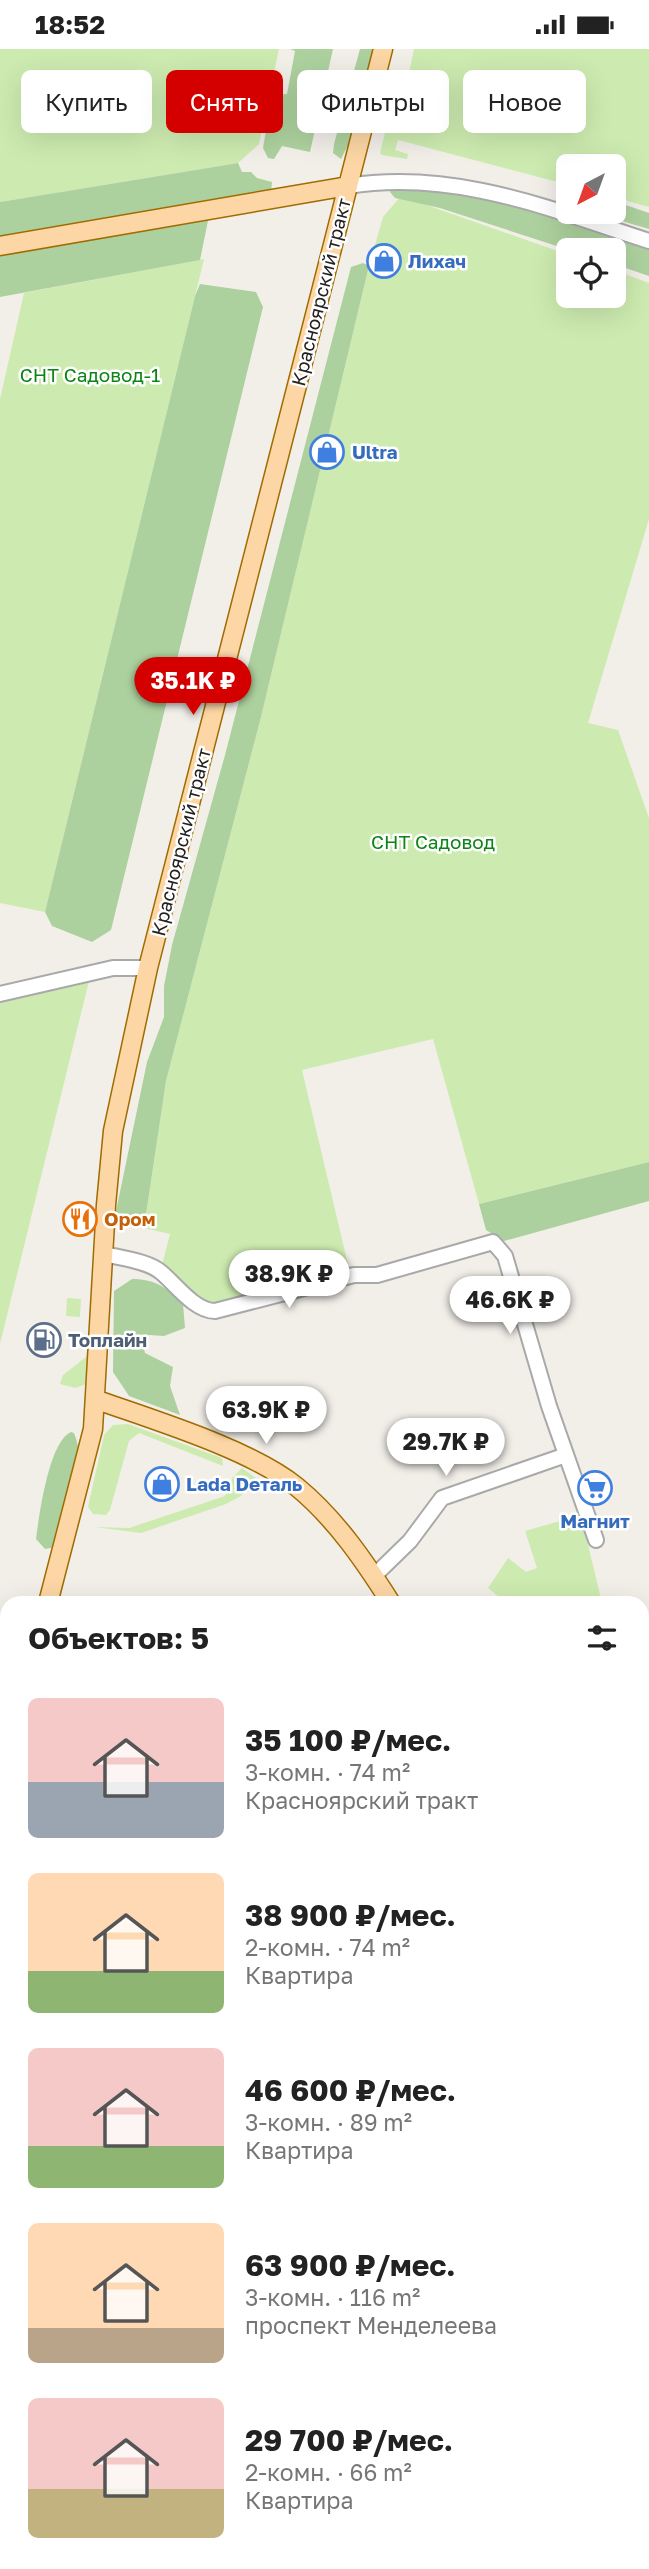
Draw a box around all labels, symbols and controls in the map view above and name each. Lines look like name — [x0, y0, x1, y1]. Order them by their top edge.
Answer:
text: 18:52 — [35, 9, 105, 40]
chip: Купить — [21, 70, 152, 133]
chip: Снять — [166, 70, 283, 133]
chip: Фильтры — [297, 70, 449, 133]
chip: Новое — [463, 70, 586, 133]
north arrow — [556, 154, 626, 224]
map controls — [556, 154, 626, 308]
street label: Красноярский тракт — [286, 196, 355, 388]
button: locate — [556, 238, 626, 308]
shop icon: Лихач — [365, 242, 403, 280]
place label: Лихач — [408, 249, 466, 272]
park label: СНТ Садовод-1 — [20, 363, 160, 386]
shop icon: Ultra — [308, 433, 346, 471]
place label: Ultra — [352, 440, 398, 463]
pin: 35.1K ₽ — [128, 657, 258, 717]
text: 35.1K ₽ — [150, 666, 236, 694]
street label: Красноярский тракт — [146, 746, 215, 938]
park label: СНТ Садовод — [371, 830, 495, 853]
restaurant icon: Ором — [61, 1200, 99, 1238]
place label: Ором — [104, 1207, 155, 1230]
pin: 38.9K ₽ — [224, 1251, 354, 1310]
text: 38.9K ₽ — [245, 1259, 333, 1287]
pin: 46.6K ₽ — [445, 1277, 575, 1336]
text: 46.6K ₽ — [466, 1285, 554, 1313]
fuel station icon: Топлайн — [25, 1321, 63, 1359]
place label: Топлайн — [68, 1328, 147, 1351]
pin: 63.9K ₽ — [201, 1387, 331, 1446]
text: 63.9K ₽ — [222, 1395, 310, 1423]
pin: 29.7K ₽ — [381, 1419, 511, 1478]
text: 29.7K ₽ — [403, 1427, 489, 1455]
shop icon: Lada Dеталь — [143, 1465, 181, 1503]
supermarket icon: Магнит — [576, 1469, 614, 1507]
place label: Lada Dеталь — [186, 1472, 303, 1495]
place label: Магнит — [560, 1509, 630, 1532]
icon: filters — [583, 1619, 621, 1657]
text: Объектов: 5 — [28, 1620, 209, 1656]
text: 35 100 ₽/мес. — [245, 1722, 451, 1758]
icon: home — [84, 1726, 168, 1810]
text: 3-комн. · 74 m² — [245, 1758, 410, 1786]
text: Красноярский тракт — [245, 1786, 478, 1814]
text: 38 900 ₽/мес. — [245, 1897, 456, 1933]
icon: home — [84, 1901, 168, 1985]
text: 2-комн. · 74 m² — [245, 1933, 410, 1961]
text: Квартира — [245, 1961, 353, 1989]
text: 46 600 ₽/мес. — [245, 2072, 456, 2108]
icon: home — [84, 2076, 168, 2160]
text: 3-комн. · 89 m² — [245, 2108, 412, 2136]
text: Квартира — [245, 2136, 353, 2164]
text: 63 900 ₽/мес. — [245, 2247, 456, 2283]
icon: home — [84, 2251, 168, 2335]
text: 3-комн. · 116 m² — [245, 2283, 420, 2311]
text: проспект Менделеева — [245, 2311, 497, 2339]
text: 29 700 ₽/мес. — [245, 2422, 453, 2458]
icon: home — [84, 2426, 168, 2510]
text: 2-комн. · 66 m² — [245, 2458, 412, 2486]
text: Квартира — [245, 2486, 353, 2514]

